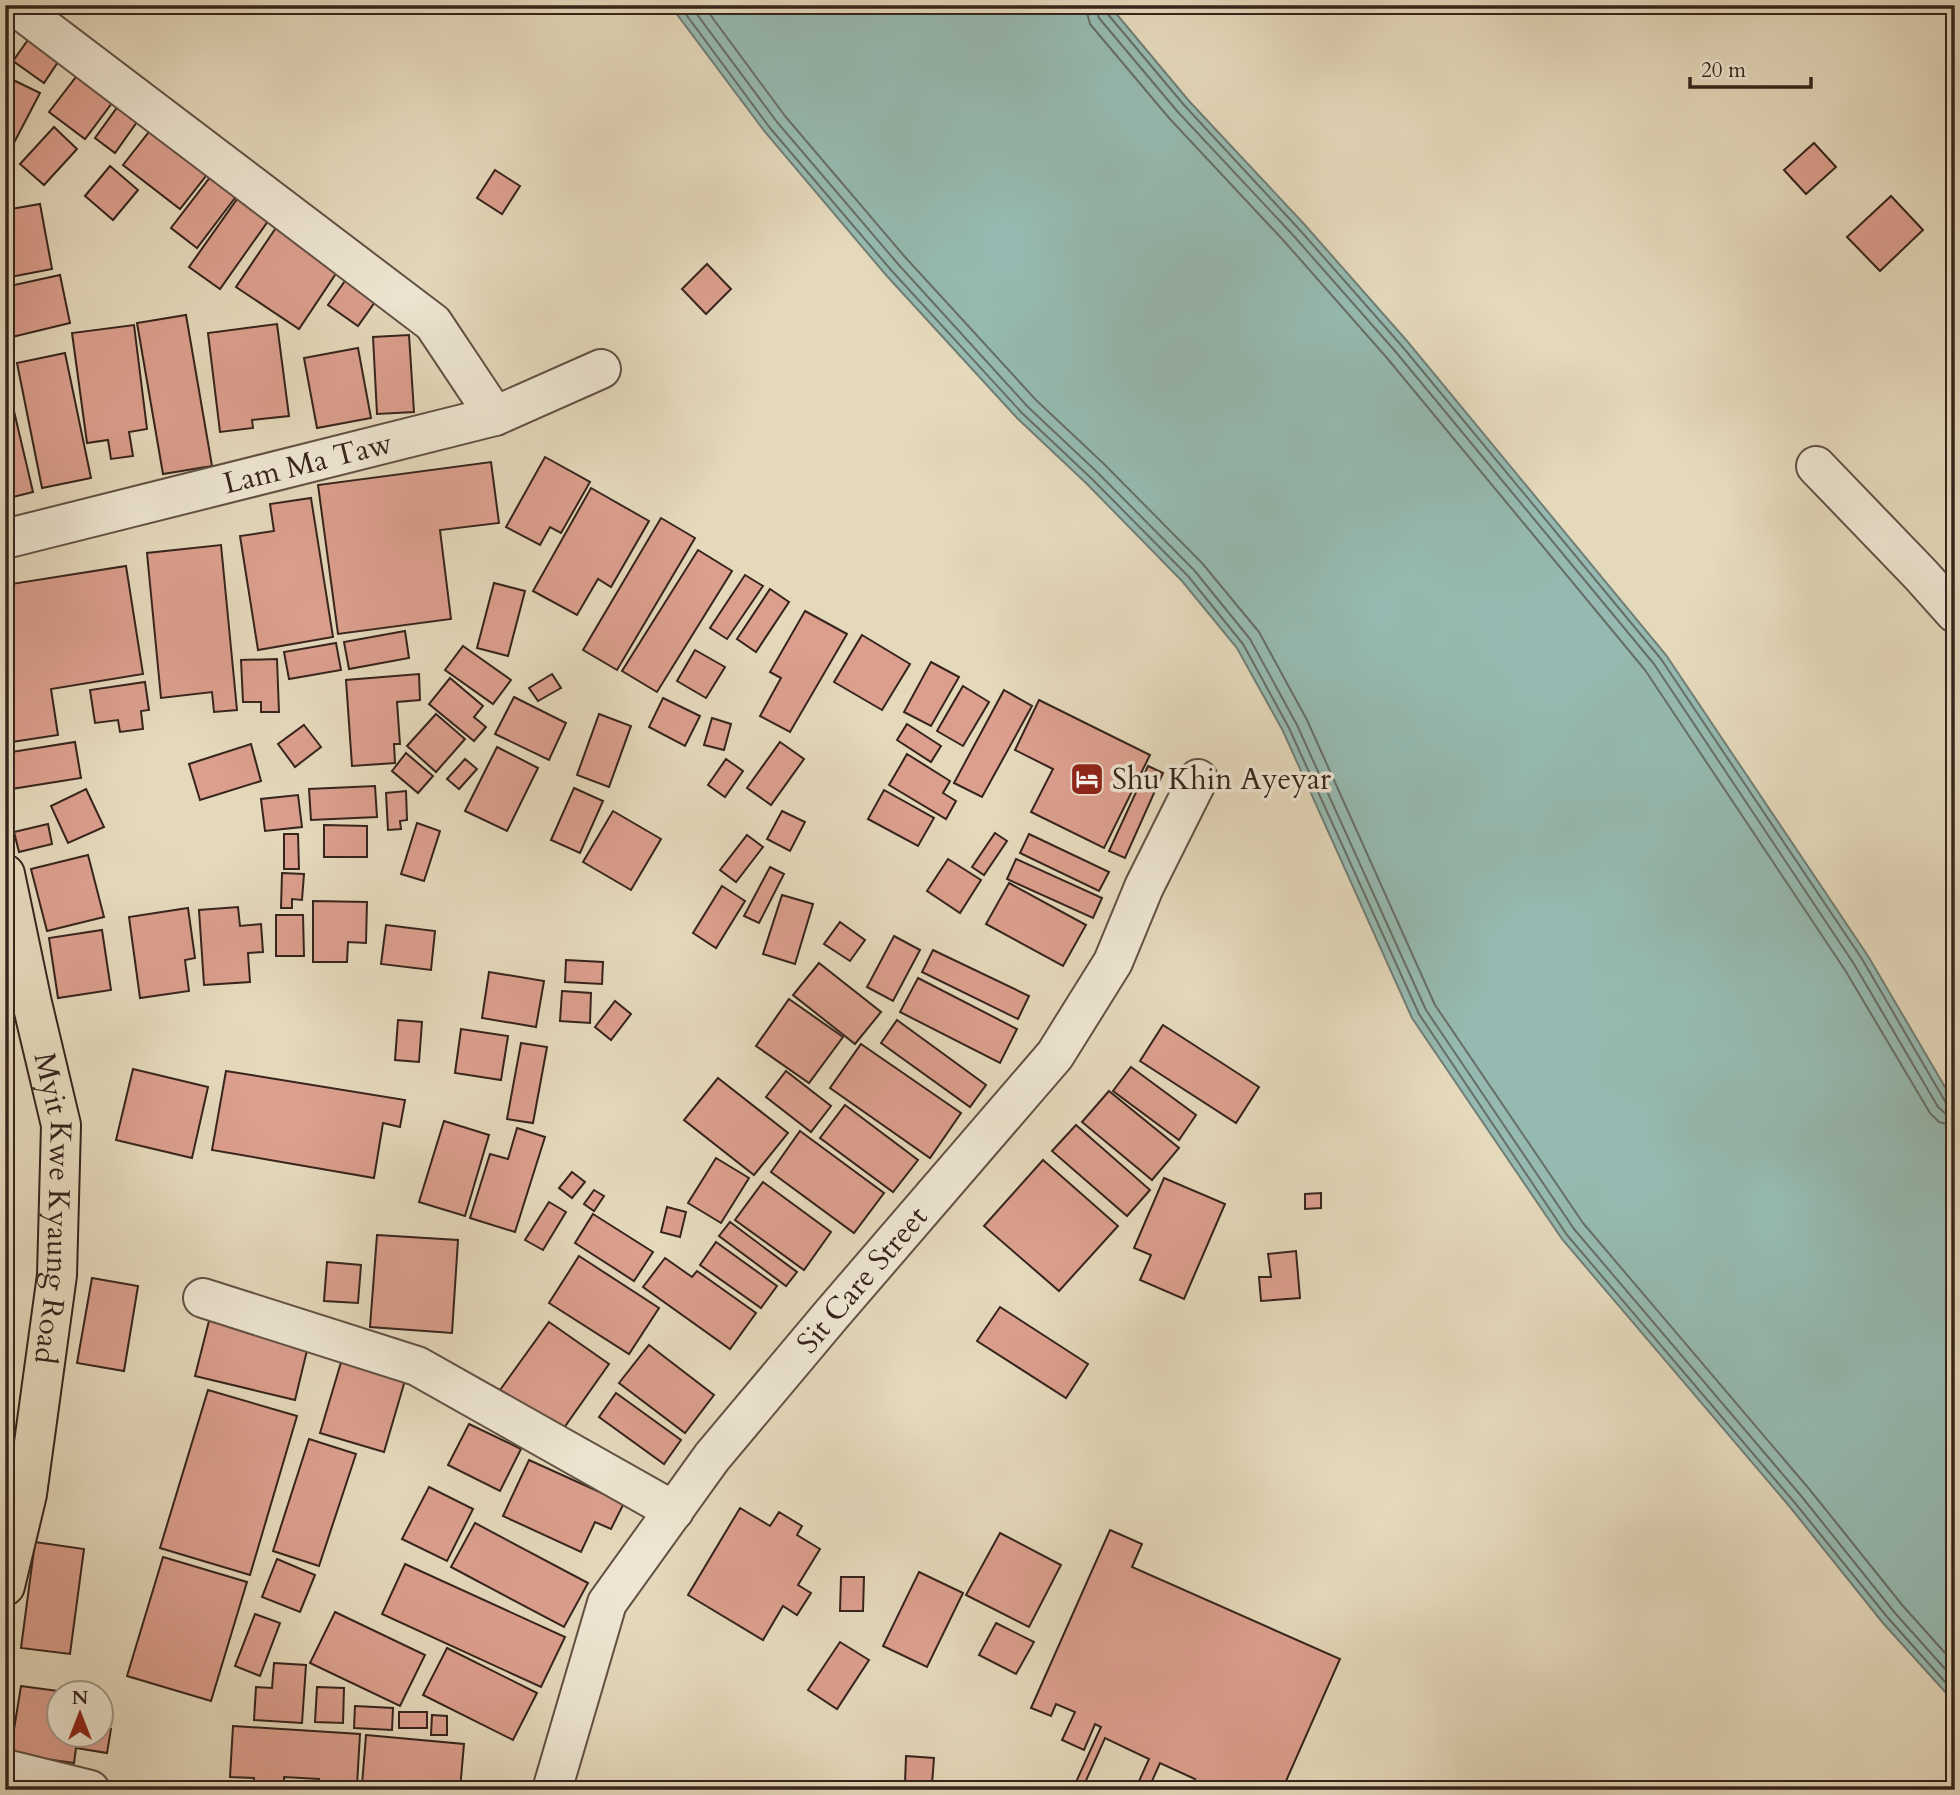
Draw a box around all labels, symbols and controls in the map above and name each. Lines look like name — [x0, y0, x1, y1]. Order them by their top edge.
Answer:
scale bar — [1690, 46, 1811, 90]
text: 20 m — [1701, 56, 1746, 85]
street label: Lam Ma Taw — [219, 423, 397, 504]
place label: Shu Khin Ayeyar — [1112, 759, 1331, 800]
hotel icon: Shu Khin Ayeyar — [1068, 760, 1106, 798]
street label: Myit Kwe Kyaung Road — [23, 1048, 81, 1367]
street label: Sit Care Street — [788, 1197, 937, 1362]
north arrow — [46, 1680, 116, 1750]
text: N — [72, 1685, 89, 1711]

